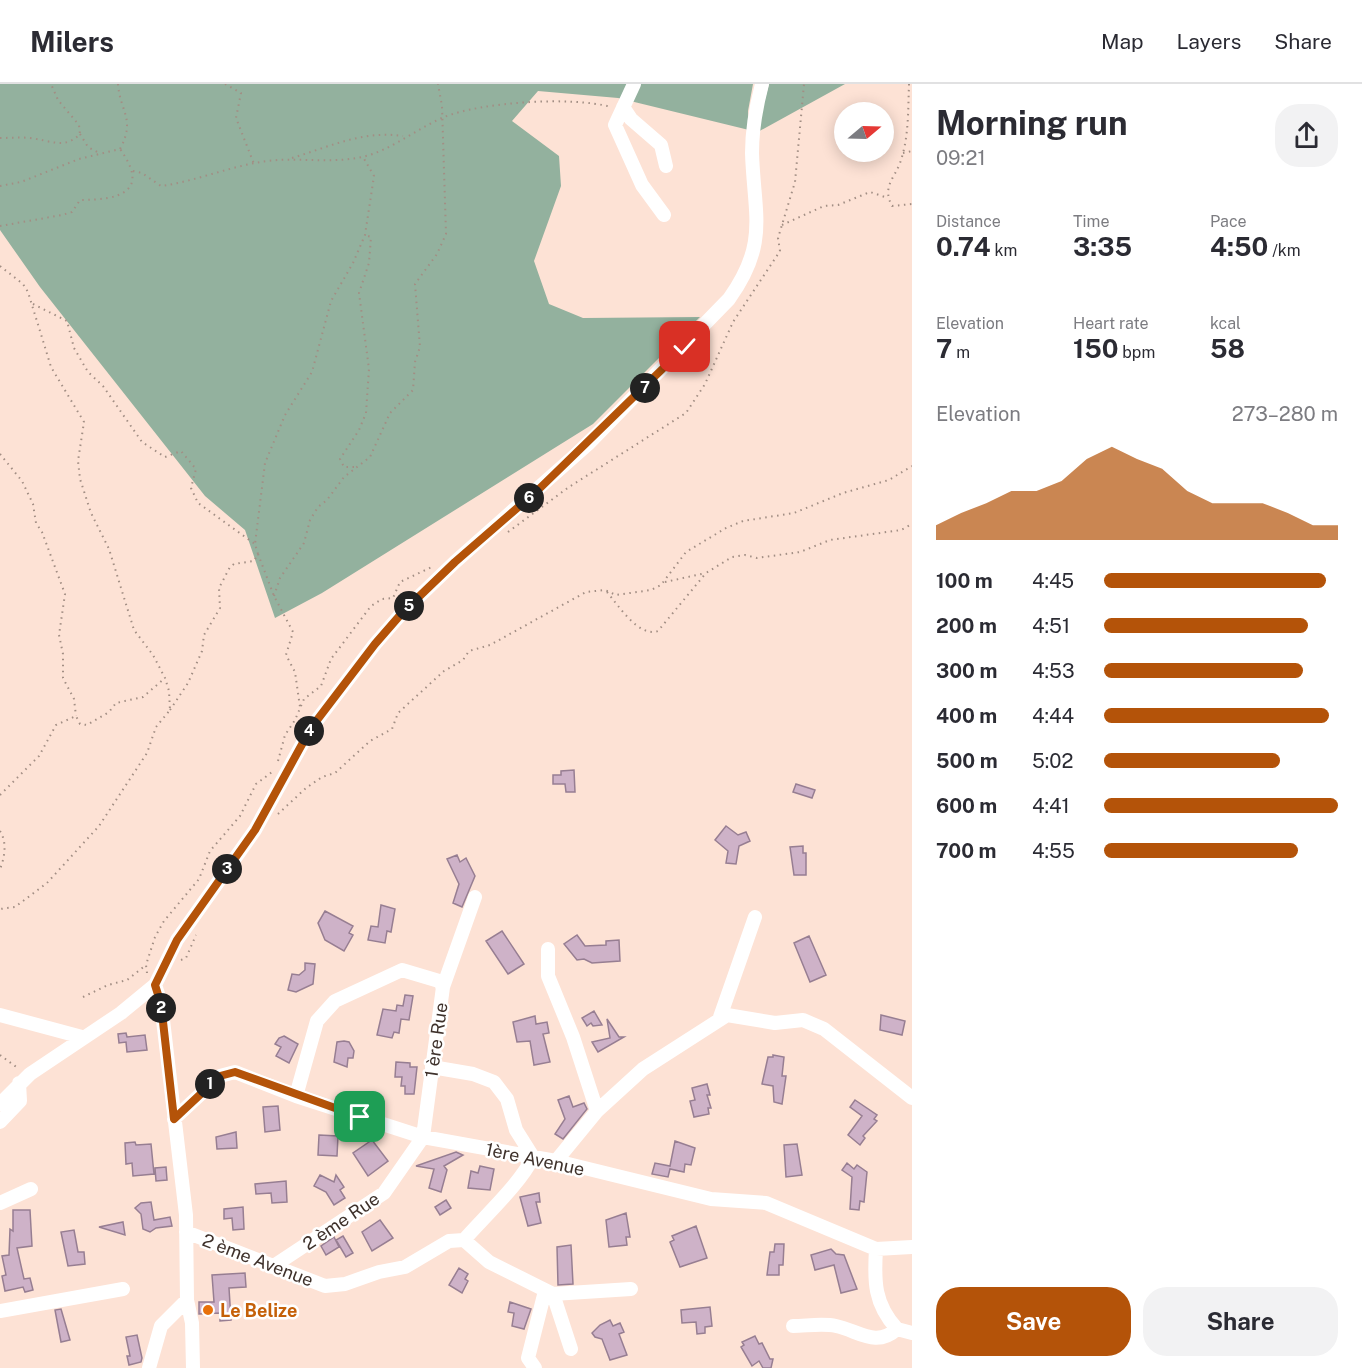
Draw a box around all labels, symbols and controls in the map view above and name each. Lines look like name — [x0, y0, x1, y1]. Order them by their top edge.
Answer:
text: Milers — [30, 25, 114, 58]
text: Map — [1101, 29, 1144, 54]
text: Layers — [1177, 29, 1241, 54]
text: Share — [1274, 29, 1332, 54]
north arrow — [834, 102, 894, 162]
map controls — [834, 102, 894, 162]
text: Morning run — [936, 104, 1128, 142]
button: share — [1275, 104, 1338, 167]
text: 09:21 — [936, 146, 986, 170]
text: Distance — [936, 212, 1001, 231]
text: Time — [1073, 212, 1109, 231]
text: Pace — [1210, 212, 1247, 231]
text: 0.74 — [936, 231, 991, 262]
text: 3:35 — [1073, 231, 1132, 262]
text: 4:50 — [1210, 231, 1268, 262]
text: km — [991, 241, 1017, 260]
text: /km — [1268, 241, 1301, 260]
text: Elevation — [936, 314, 1004, 333]
text: Heart rate — [1073, 314, 1149, 333]
text: kcal — [1210, 314, 1241, 333]
pin — [659, 321, 710, 372]
icon: check — [668, 330, 701, 363]
text: 7 — [936, 333, 952, 364]
text: 150 — [1073, 333, 1118, 364]
text: 58 — [1210, 333, 1245, 364]
text: m — [952, 343, 970, 362]
text: bpm — [1118, 343, 1155, 362]
pin: 7 — [630, 373, 660, 403]
text: 7 — [640, 378, 650, 397]
text: Elevation — [936, 402, 1021, 426]
text: 273–280 m — [1232, 402, 1338, 426]
pin: 6 — [514, 483, 544, 513]
text: 6 — [524, 488, 534, 507]
text: 100 m — [936, 569, 993, 593]
text: 4:45 — [1032, 569, 1074, 593]
pin: 5 — [394, 591, 424, 621]
text: 5 — [404, 596, 414, 615]
text: 200 m — [936, 614, 997, 638]
text: 4:51 — [1032, 614, 1070, 638]
text: 300 m — [936, 659, 997, 683]
text: 4:53 — [1032, 659, 1075, 683]
text: 400 m — [936, 704, 997, 728]
text: 4:44 — [1032, 704, 1074, 728]
pin: 4 — [294, 716, 324, 746]
text: 4 — [304, 721, 314, 740]
text: 500 m — [936, 749, 998, 773]
text: 5:02 — [1032, 749, 1073, 773]
text: 600 m — [936, 794, 997, 818]
text: 4:41 — [1032, 794, 1070, 818]
text: 700 m — [936, 839, 996, 863]
text: 4:55 — [1032, 839, 1075, 863]
pin: 3 — [212, 854, 242, 884]
text: 3 — [222, 859, 232, 878]
pin: 2 — [146, 993, 176, 1023]
text: 2 — [156, 998, 166, 1017]
street label: 1 ère Rue — [420, 1001, 452, 1079]
pin: 1 — [195, 1069, 225, 1099]
text: 1 — [207, 1074, 213, 1093]
pin — [334, 1091, 385, 1142]
icon: arrive — [343, 1100, 376, 1133]
street label: 1ère Avenue — [484, 1138, 586, 1180]
street label: 2 ème Rue — [299, 1188, 383, 1254]
street label: 2 ème Avenue — [200, 1229, 316, 1291]
button: Save — [936, 1287, 1131, 1356]
button: Share — [1143, 1287, 1338, 1356]
place label: Le Belize — [220, 1300, 297, 1321]
marker: Le Belize — [201, 1303, 215, 1317]

